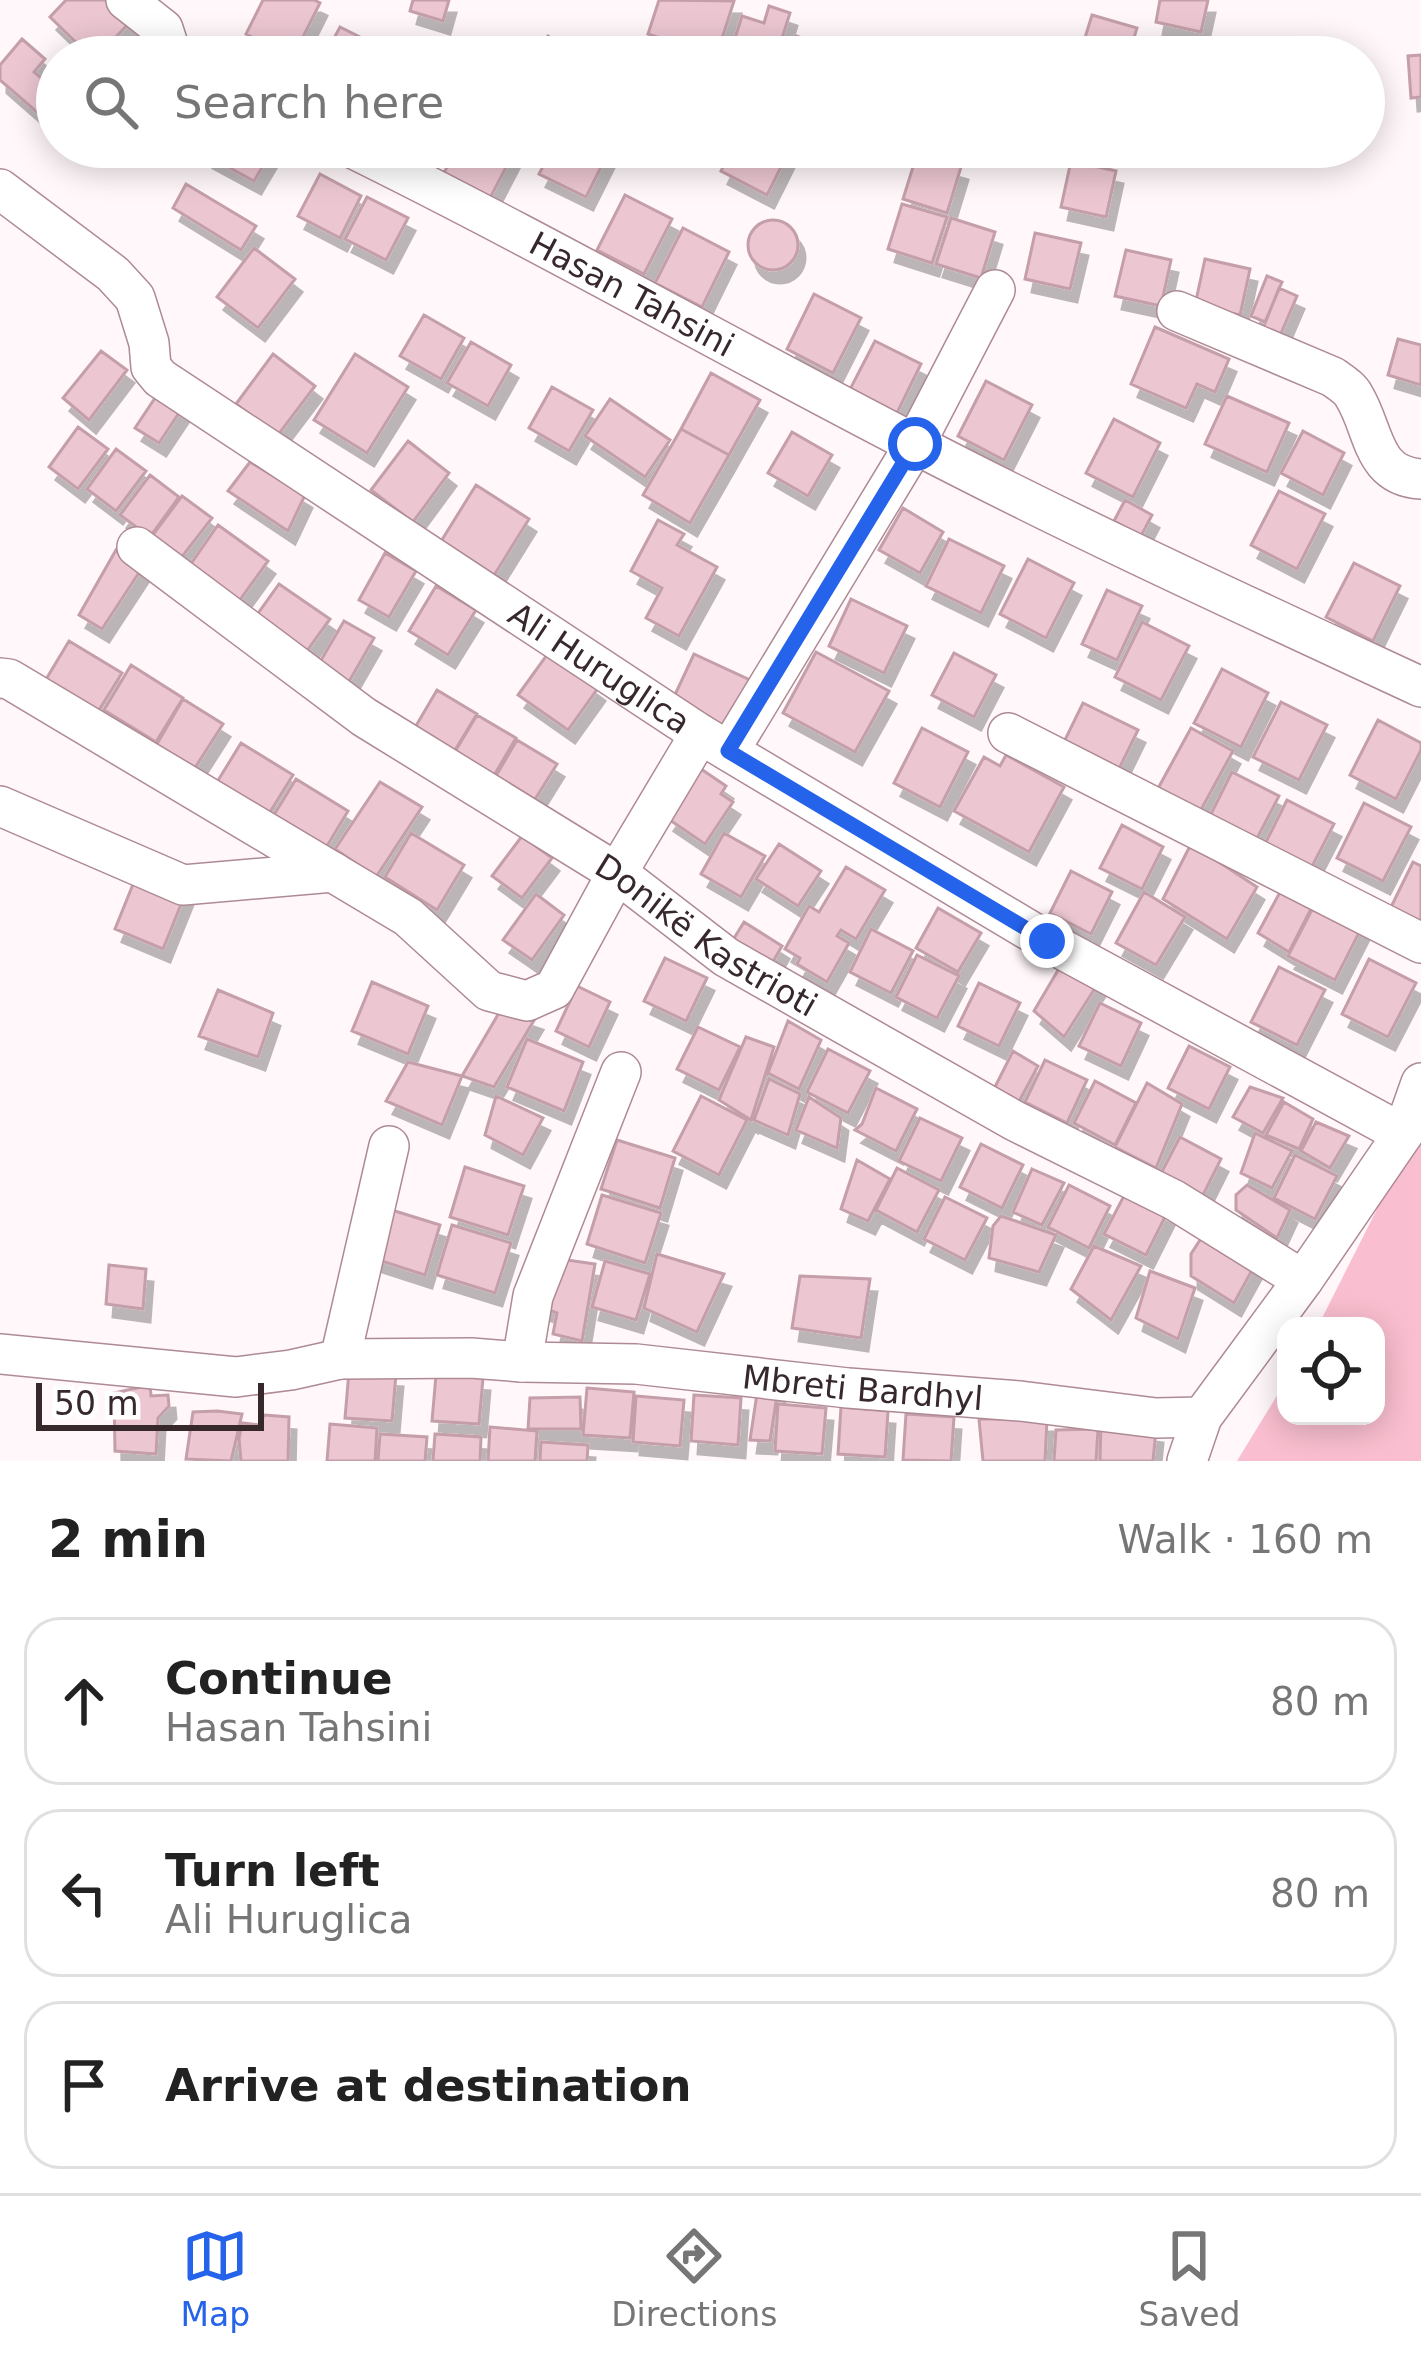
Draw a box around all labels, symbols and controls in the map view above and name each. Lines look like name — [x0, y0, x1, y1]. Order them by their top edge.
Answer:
search box — [36, 36, 1385, 168]
icon: search — [78, 69, 144, 135]
text: Search here — [174, 76, 444, 129]
street label: Hasan Tahsini — [523, 223, 741, 364]
route start — [888, 417, 942, 471]
street label: Ali Huruglica — [502, 594, 698, 742]
street label: Donikë Kastrioti — [589, 845, 824, 1024]
route end — [1020, 914, 1074, 968]
map controls — [1277, 1317, 1385, 1425]
button: locate — [1277, 1317, 1385, 1425]
street label: Mbreti Bardhyl — [740, 1357, 985, 1418]
scale bar — [36, 1377, 264, 1430]
text: 50 m — [54, 1384, 139, 1423]
text: 2 min — [48, 1510, 208, 1569]
text: Walk · 160 m — [1118, 1517, 1373, 1562]
text: Continue — [165, 1652, 393, 1705]
icon: ahead — [51, 1668, 117, 1734]
text: 80 m — [1270, 1679, 1370, 1724]
text: Hasan Tahsini — [165, 1705, 432, 1750]
text: Turn left — [165, 1844, 380, 1897]
icon: left — [51, 1860, 117, 1926]
text: 80 m — [1270, 1871, 1370, 1916]
text: Ali Huruglica — [165, 1897, 412, 1942]
icon: arrive — [51, 2052, 117, 2118]
text: Arrive at destination — [165, 2059, 691, 2112]
tab: Map — [181, 2223, 250, 2334]
tab: Directions — [611, 2223, 777, 2334]
tab: Saved — [1139, 2223, 1240, 2334]

